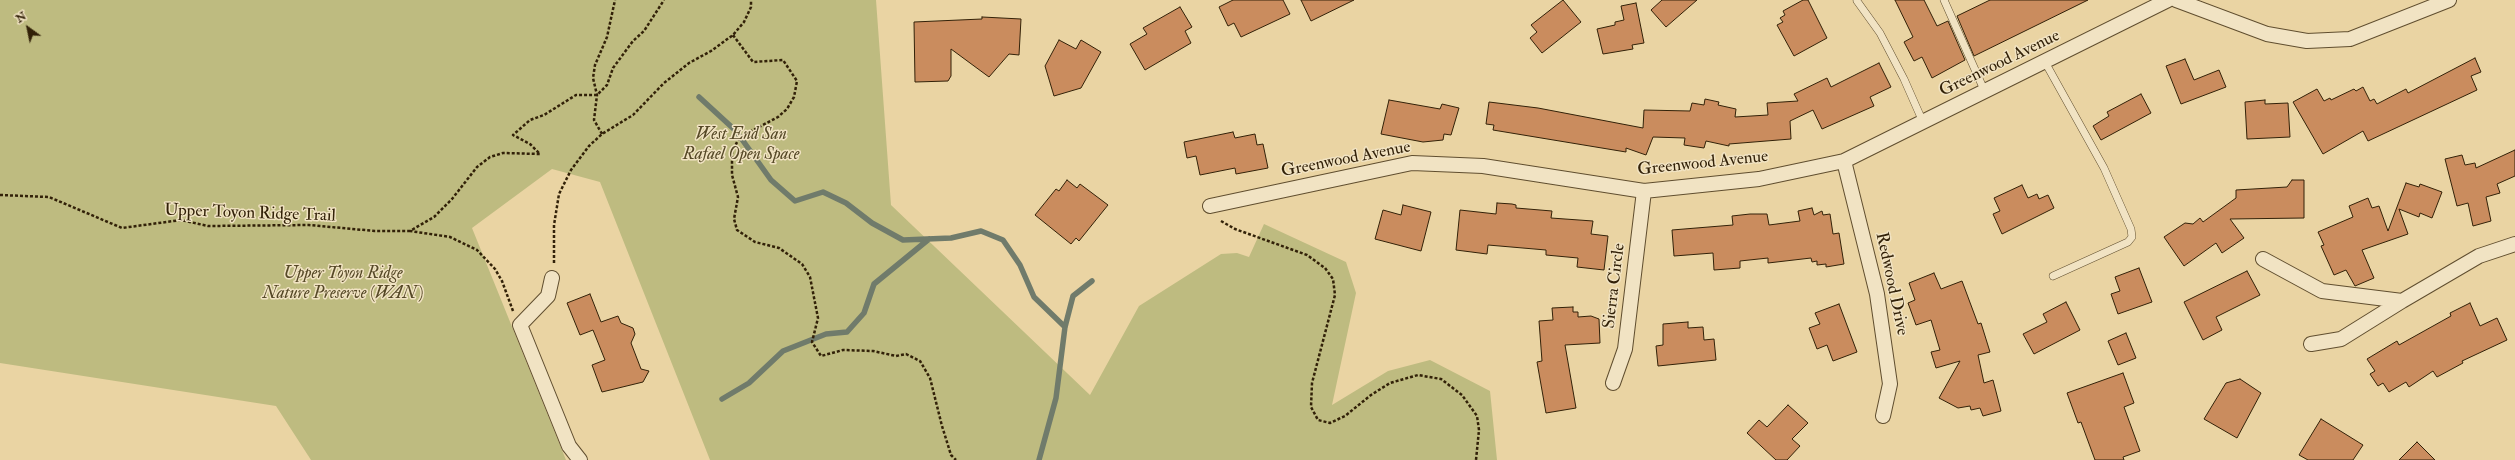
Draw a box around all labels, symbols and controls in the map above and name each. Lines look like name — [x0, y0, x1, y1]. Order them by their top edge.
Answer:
north arrow — [8, 8, 48, 48]
text: N — [14, 9, 29, 26]
street label: Greenwood Avenue — [1937, 26, 2063, 102]
park label: West End San Rafael Open Space — [683, 125, 799, 165]
street label: Greenwood Avenue — [1280, 137, 1412, 183]
street label: Greenwood Avenue — [1637, 147, 1769, 181]
street label: Upper Toyon Ridge Trail — [164, 201, 336, 227]
street label: Redwood Drive — [1870, 230, 1912, 338]
street label: Sierra Circle — [1600, 242, 1630, 330]
park label: Upper Toyon Ridge Nature Preserve (WAN) — [263, 264, 423, 304]

